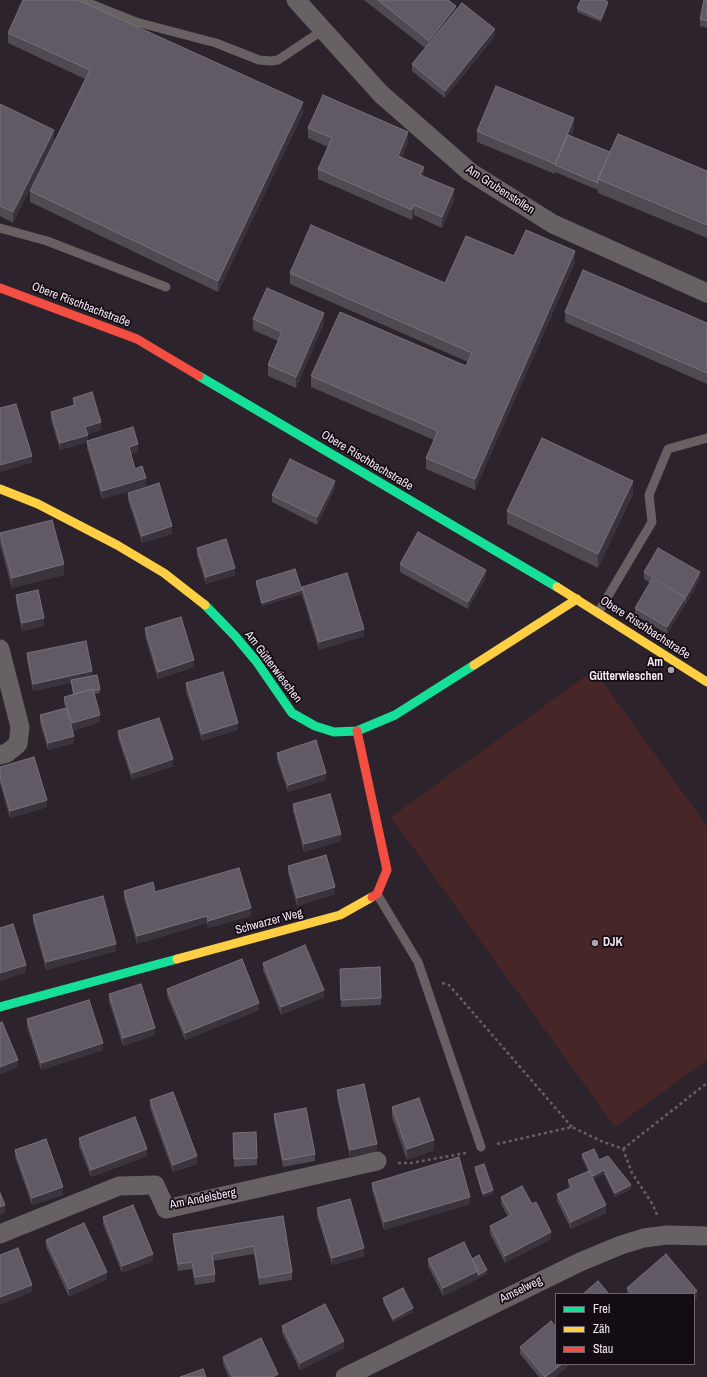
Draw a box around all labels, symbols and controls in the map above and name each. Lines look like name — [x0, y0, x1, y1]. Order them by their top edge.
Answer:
street label: Am Grubenstollen — [463, 163, 537, 217]
street label: Obere Rischbachstraße — [30, 280, 132, 330]
street label: Obere Rischbachstraße — [319, 428, 415, 494]
street label: Obere Rischbachstraße — [597, 594, 693, 662]
street label: Am Gütterwieschen — [241, 628, 305, 706]
place label: Am Gütterwieschen — [589, 656, 663, 684]
marker: Am Gütterwieschen — [666, 665, 676, 675]
street label: Schwarzer Weg — [234, 906, 304, 938]
place label: DJK — [603, 936, 623, 950]
marker: DJK — [590, 938, 600, 948]
street label: Am Andelsberg — [169, 1186, 237, 1212]
street label: Amselweg — [497, 1274, 545, 1306]
legend — [555, 1293, 695, 1365]
text: Frei — [593, 1301, 611, 1317]
text: Zäh — [593, 1321, 610, 1337]
text: Stau — [593, 1341, 613, 1357]

